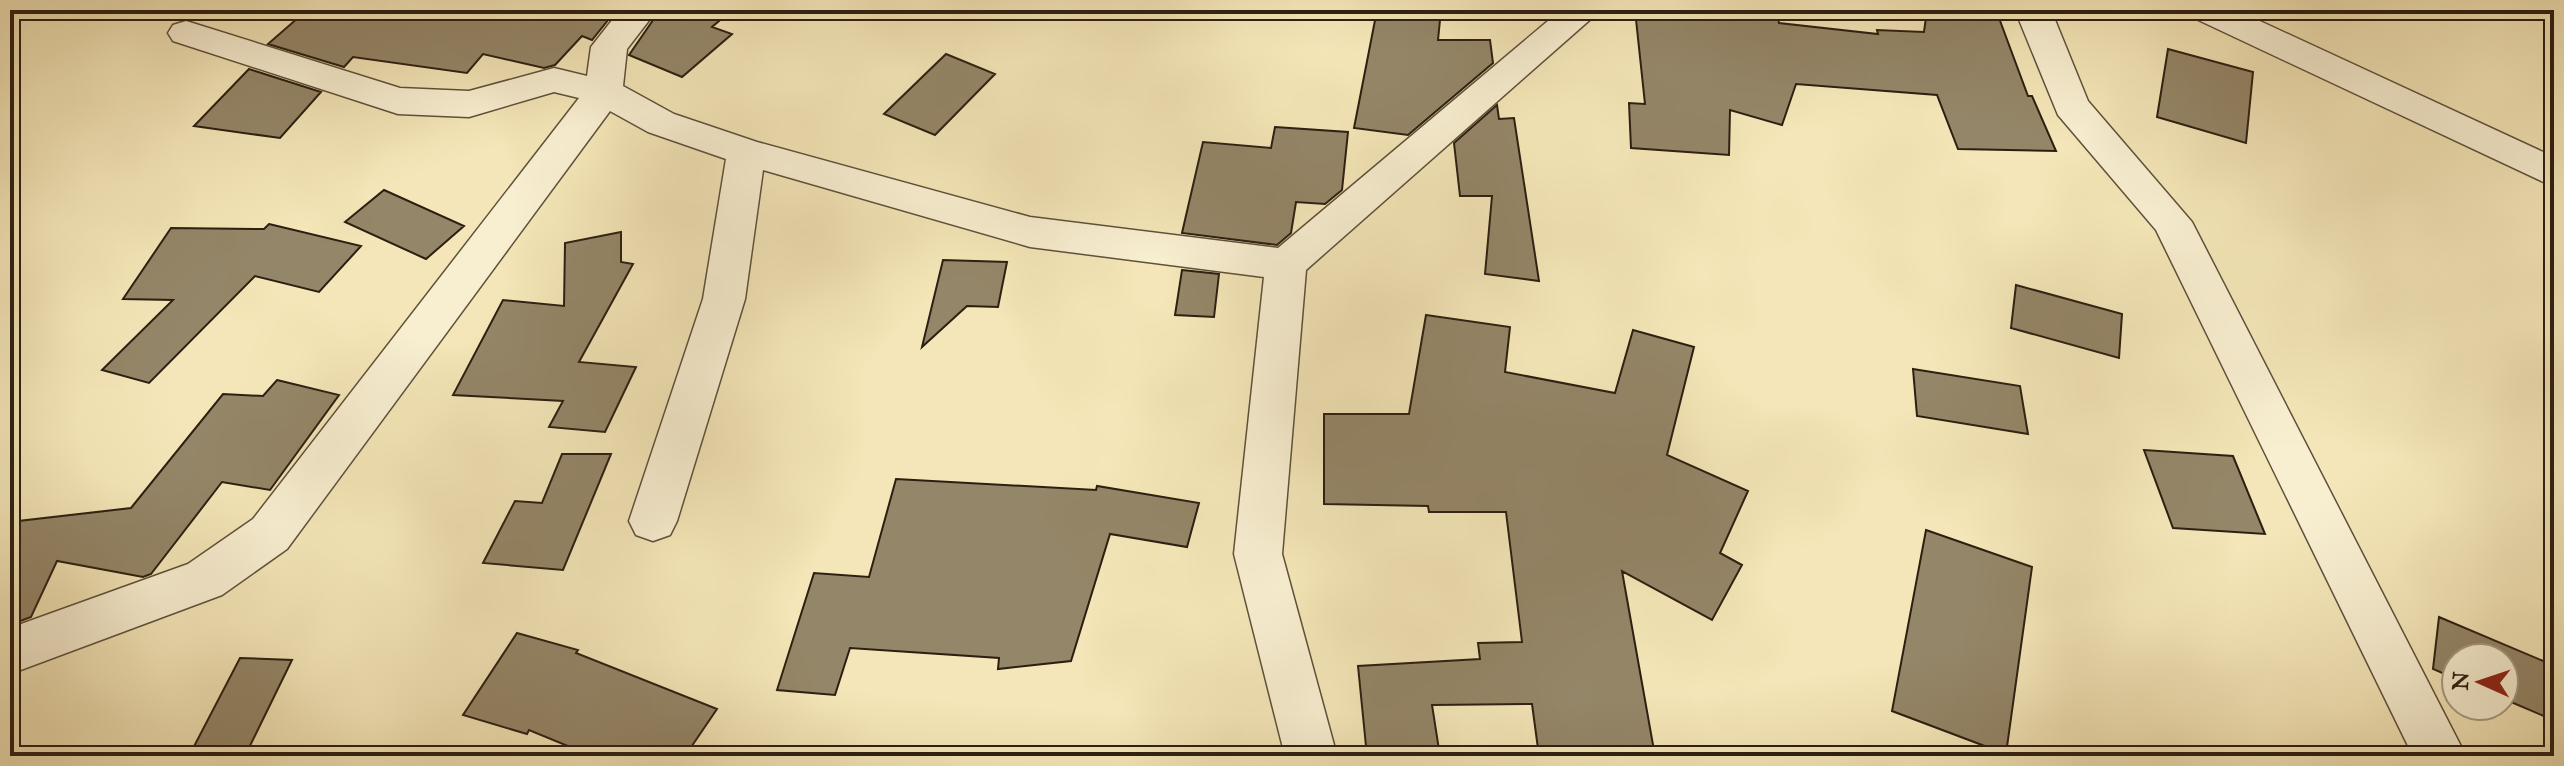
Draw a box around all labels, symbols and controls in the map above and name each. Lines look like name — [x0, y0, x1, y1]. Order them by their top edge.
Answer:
north arrow — [2440, 642, 2520, 722]
text: N — [2447, 671, 2475, 691]

